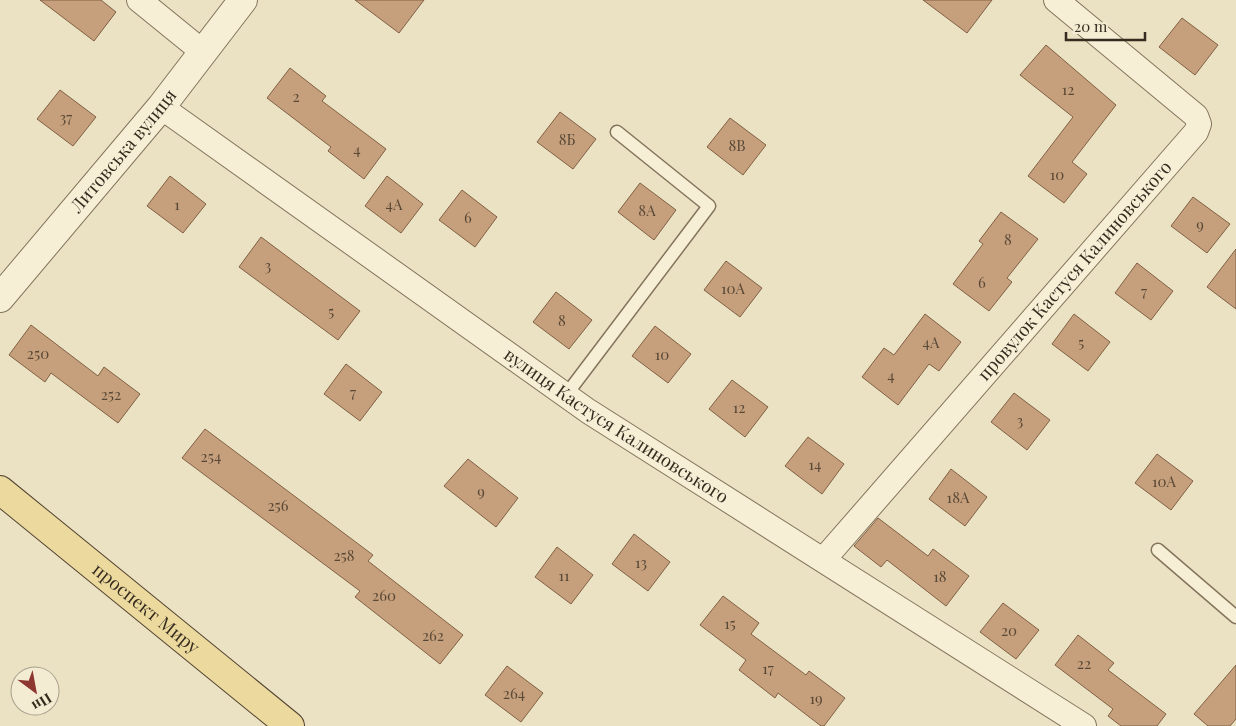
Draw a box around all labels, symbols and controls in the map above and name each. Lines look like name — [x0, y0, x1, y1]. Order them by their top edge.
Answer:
scale bar — [1066, 10, 1145, 42]
text: 20 m — [1074, 16, 1108, 36]
house number: 12 — [1062, 79, 1074, 99]
street label: Литовська вулиця — [63, 84, 182, 218]
house number: 2 — [292, 86, 300, 106]
house number: 37 — [60, 107, 72, 127]
house number: 8Б — [559, 129, 575, 149]
house number: 8В — [728, 135, 746, 155]
house number: 4 — [353, 139, 361, 159]
street label: провулок Кастуся Калиновського — [972, 155, 1177, 385]
house number: 10 — [1050, 164, 1064, 184]
house number: 1 — [174, 194, 180, 214]
house number: 4А — [386, 194, 403, 214]
house number: 8А — [638, 200, 656, 220]
house number: 6 — [464, 207, 472, 227]
house number: 9 — [1196, 214, 1204, 234]
house number: 8 — [1004, 229, 1012, 249]
house number: 3 — [265, 255, 272, 275]
house number: 6 — [978, 272, 986, 292]
house number: 10А — [721, 278, 746, 298]
house number: 7 — [1141, 281, 1147, 301]
house number: 5 — [328, 301, 334, 321]
house number: 8 — [558, 310, 566, 330]
house number: 4А — [923, 332, 940, 352]
house number: 5 — [1078, 332, 1084, 352]
street label: вулиця Кастуся Калиновського — [500, 342, 734, 508]
house number: 250 — [27, 343, 49, 363]
house number: 10 — [655, 344, 669, 364]
house number: 4 — [887, 365, 895, 385]
house number: 7 — [350, 382, 356, 402]
house number: 252 — [101, 384, 121, 404]
house number: 12 — [733, 397, 745, 417]
house number: 3 — [1017, 410, 1024, 430]
house number: 254 — [201, 446, 221, 466]
house number: 14 — [809, 454, 821, 474]
house number: 10А — [1152, 471, 1177, 491]
house number: 9 — [477, 481, 485, 501]
house number: 18А — [947, 487, 970, 507]
house number: 256 — [267, 495, 289, 515]
house number: 258 — [333, 545, 355, 565]
house number: 13 — [635, 552, 647, 572]
street label: проспект Миру — [88, 557, 205, 659]
house number: 11 — [558, 565, 570, 585]
house number: 18 — [933, 566, 947, 586]
house number: 260 — [372, 585, 396, 605]
house number: 15 — [724, 613, 736, 633]
house number: 20 — [1001, 620, 1017, 640]
house number: 262 — [422, 625, 444, 645]
house number: 22 — [1077, 653, 1091, 673]
house number: 17 — [762, 658, 774, 678]
north arrow — [10, 666, 60, 716]
house number: 264 — [503, 683, 525, 703]
house number: 19 — [809, 688, 823, 708]
text: Пн — [29, 689, 56, 716]

